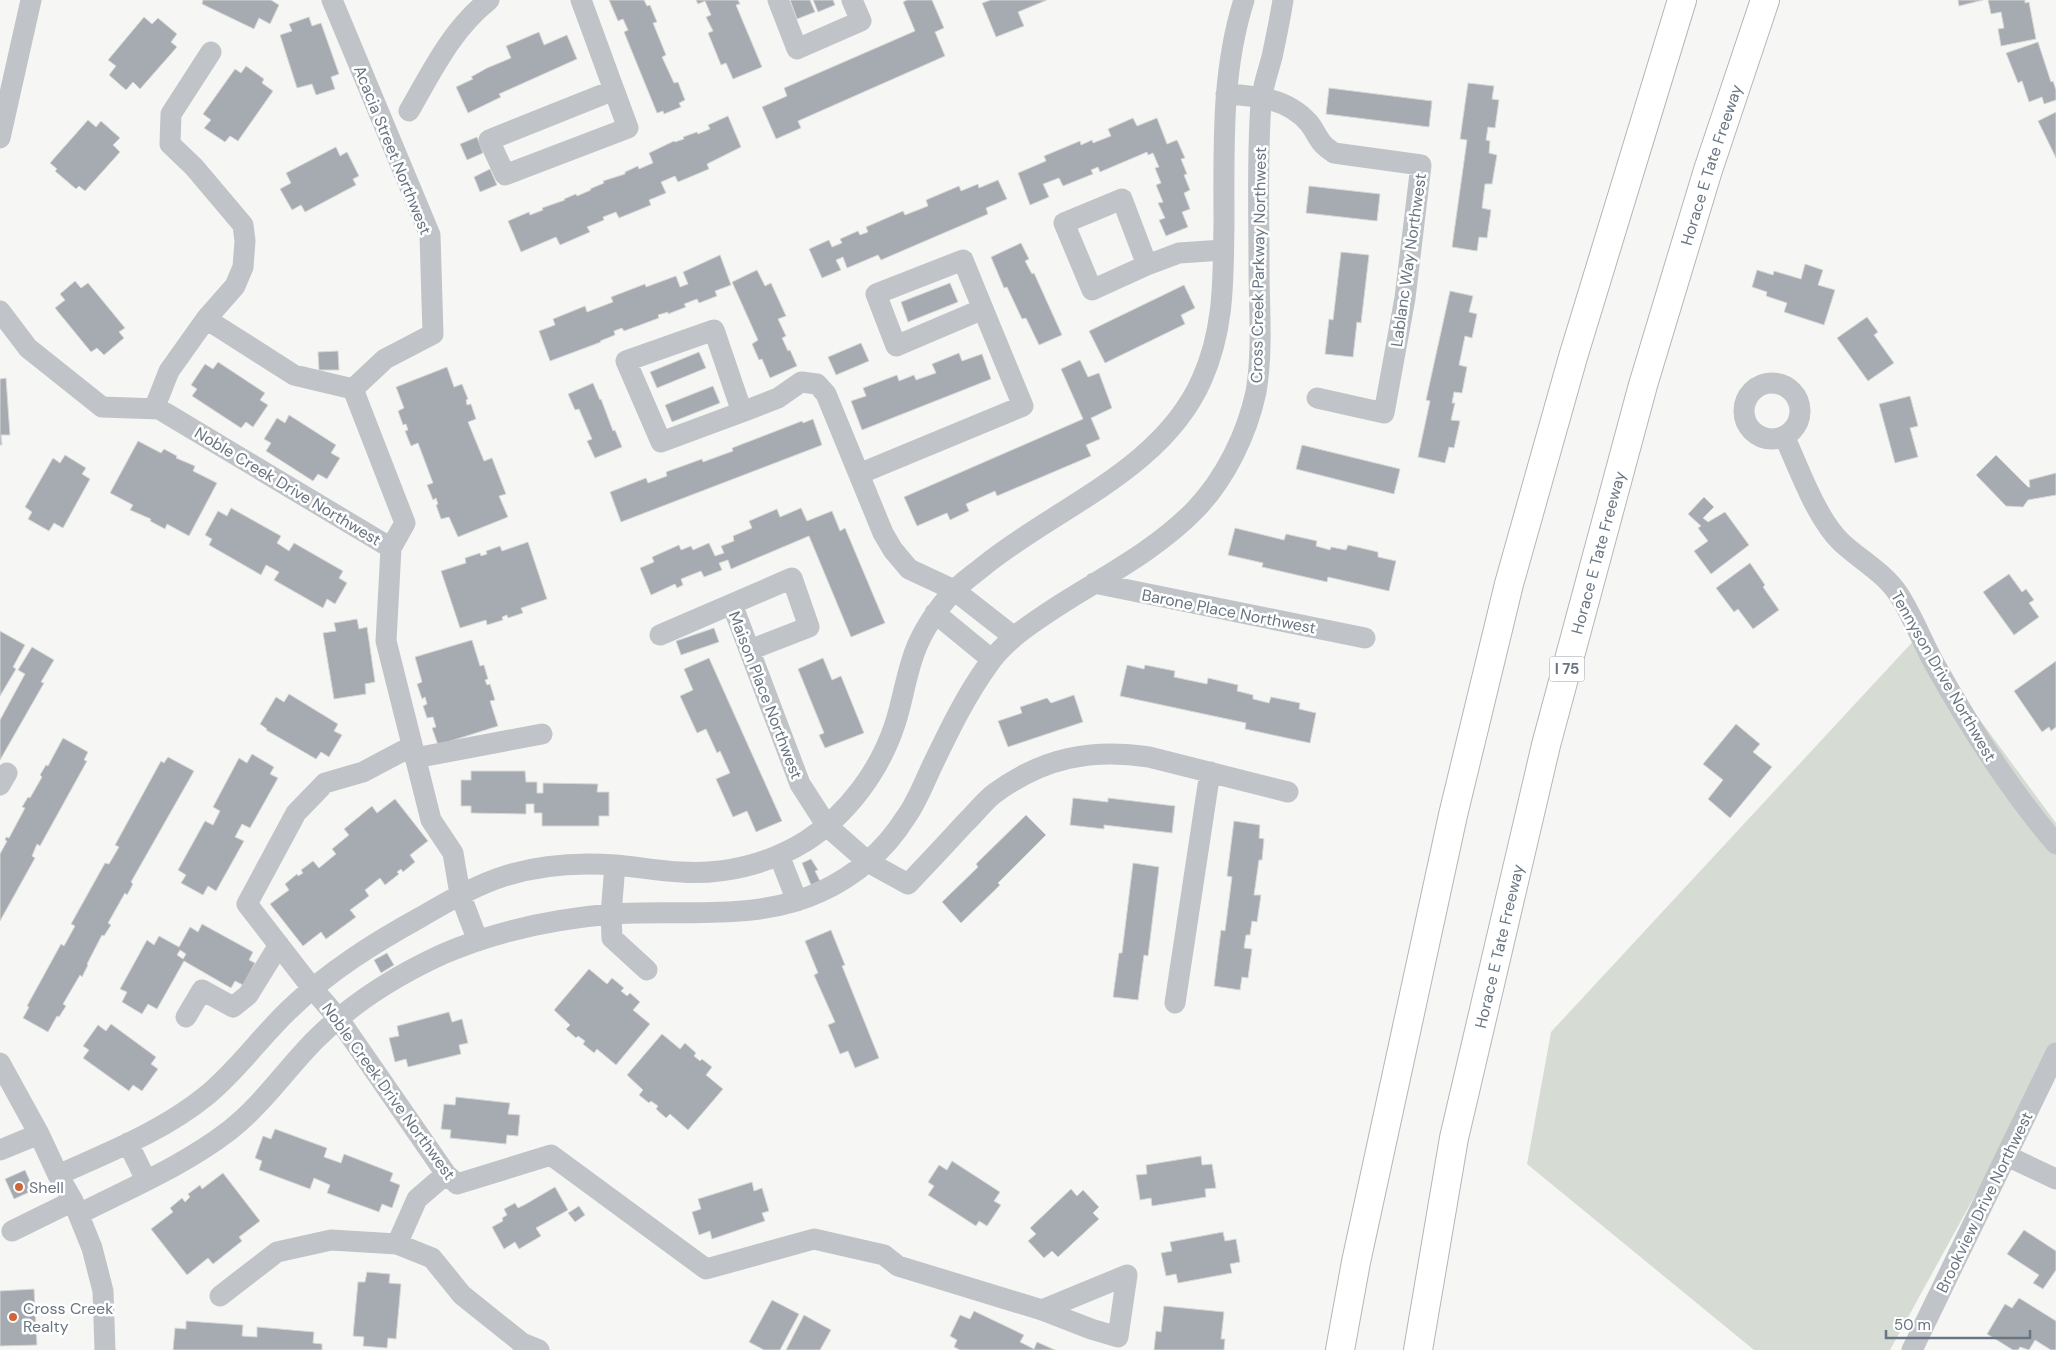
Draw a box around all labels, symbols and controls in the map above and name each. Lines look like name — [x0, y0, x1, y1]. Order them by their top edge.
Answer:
street label: Acacia Street Northwest — [349, 63, 436, 238]
street label: Horace E Tate Freeway — [1676, 82, 1747, 248]
street label: Cross Creek Parkway Northwest — [1246, 147, 1271, 383]
street label: Lablanc Way Northwest — [1386, 172, 1431, 348]
street label: Noble Creek Drive Northwest — [191, 422, 385, 551]
street label: Horace E Tate Freeway — [1566, 469, 1630, 636]
street label: Barone Place Northwest — [1140, 584, 1318, 639]
street label: Tennyson Drive Northwest — [1886, 587, 2001, 765]
street label: Maison Place Northwest — [724, 608, 807, 782]
road number: I 75 — [1550, 656, 1584, 682]
street label: Horace E Tate Freeway — [1470, 862, 1529, 1030]
street label: Noble Creek Drive Northwest — [317, 999, 460, 1184]
street label: Brookview Drive Northwest — [1931, 1108, 2037, 1296]
place label: Shell — [29, 1177, 64, 1198]
marker: Shell — [13, 1181, 25, 1193]
place label: Cross Creek Realty — [23, 1298, 113, 1337]
scale bar — [1886, 1308, 2030, 1340]
marker: Cross Creek Realty — [7, 1311, 19, 1323]
text: 50 m — [1894, 1315, 1931, 1335]

